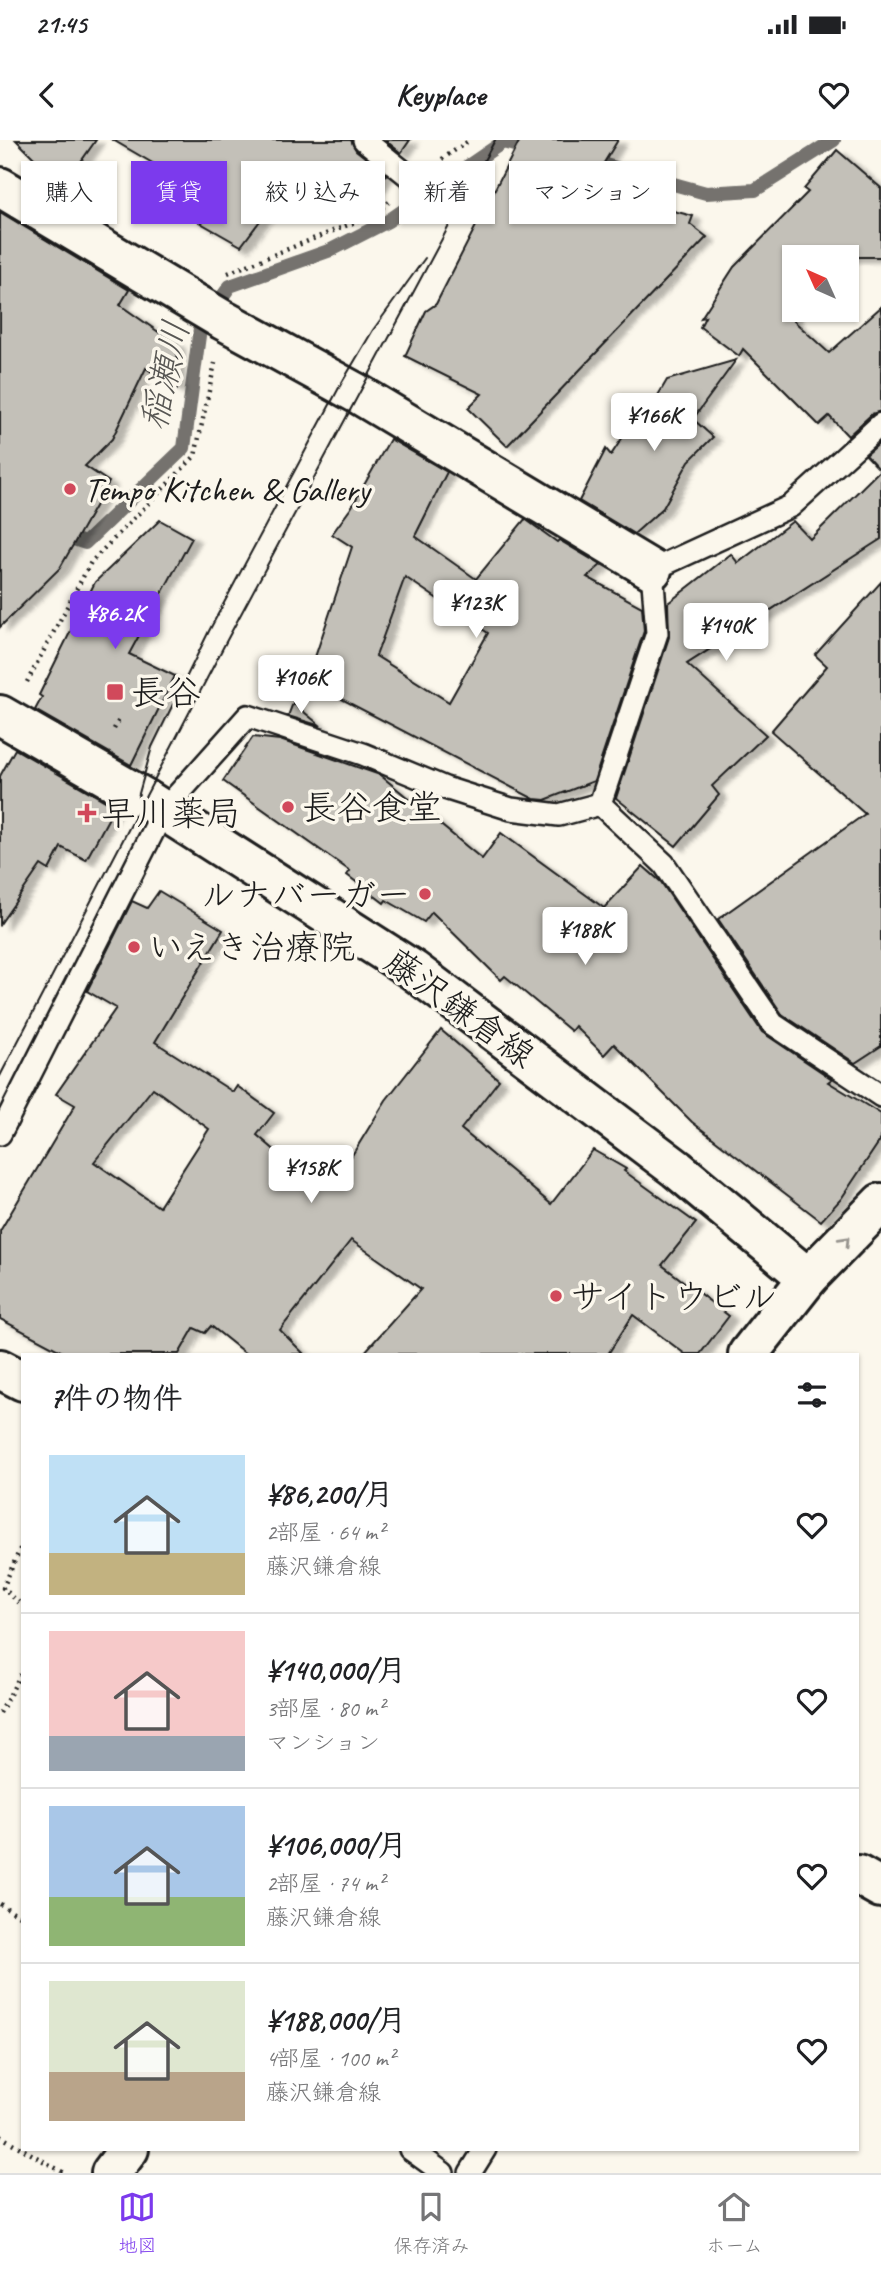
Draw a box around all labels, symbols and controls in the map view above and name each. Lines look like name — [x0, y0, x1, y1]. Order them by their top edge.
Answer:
text: 21:45 — [35, 8, 87, 41]
text: Keyplace — [396, 74, 485, 115]
icon: back — [28, 76, 66, 114]
icon: heart — [815, 76, 853, 114]
chip: 購入 — [21, 161, 117, 224]
chip: 賃貸 — [131, 161, 227, 224]
chip: 絞り込み — [241, 161, 385, 224]
chip: 新着 — [399, 161, 495, 224]
chip: マンション — [509, 161, 676, 224]
north arrow — [782, 245, 859, 322]
map controls — [782, 245, 859, 322]
water label: 稲瀬川 — [129, 316, 200, 434]
pin: ¥166K — [605, 394, 703, 453]
text: ¥166K — [627, 401, 681, 430]
place label: Tempo Kitchen & Gallery — [84, 467, 373, 512]
marker: Tempo Kitchen & Gallery — [62, 481, 78, 497]
pin: ¥123K — [427, 580, 525, 640]
text: ¥123K — [449, 588, 503, 617]
pin: ¥86.2K — [58, 592, 172, 651]
text: ¥86.2K — [86, 599, 144, 628]
pin: ¥140K — [677, 603, 775, 663]
text: ¥140K — [699, 611, 753, 640]
pin: ¥106K — [252, 656, 350, 715]
text: ¥106K — [274, 663, 328, 692]
place label: 長谷 — [131, 670, 201, 715]
marker: 長谷 — [105, 682, 125, 702]
place label: 長谷食堂 — [302, 785, 442, 830]
place label: 早川薬局 — [101, 791, 241, 836]
marker: 長谷食堂 — [280, 799, 296, 815]
marker: 早川薬局 — [79, 805, 95, 821]
place label: ルナバーガー — [201, 872, 411, 917]
marker: ルナバーガー — [417, 886, 433, 902]
pin: ¥188K — [536, 908, 634, 967]
text: ¥188K — [558, 915, 612, 944]
place label: いえき治療院 — [148, 925, 355, 970]
marker: いえき治療院 — [126, 939, 142, 955]
street label: 藤沢鎌倉線 — [376, 939, 544, 1078]
pin: ¥158K — [262, 1146, 360, 1205]
text: ¥158K — [285, 1153, 337, 1182]
one-way arrow — [836, 1236, 849, 1249]
place label: サイトウビル — [570, 1274, 777, 1319]
marker: サイトウビル — [548, 1288, 564, 1304]
icon: filters — [793, 1376, 831, 1414]
text: 7件の物件 — [49, 1379, 182, 1417]
text: ¥86,200/月 — [266, 1475, 393, 1513]
icon: home — [105, 1483, 189, 1567]
icon: heart — [793, 1506, 831, 1544]
text: 2部屋 · 64 m² — [266, 1518, 384, 1547]
text: 藤沢鎌倉線 — [266, 1552, 381, 1581]
text: ¥140,000/月 — [266, 1651, 406, 1689]
icon: home — [105, 1659, 189, 1743]
icon: heart — [793, 1682, 831, 1720]
text: 3部屋 · 80 m² — [266, 1694, 384, 1723]
text: マンション — [266, 1728, 380, 1757]
text: ¥106,000/月 — [266, 1826, 407, 1864]
icon: home — [105, 1834, 189, 1918]
icon: heart — [793, 1857, 831, 1895]
text: 2部屋 · 74 m² — [266, 1869, 384, 1898]
text: 藤沢鎌倉線 — [266, 1903, 381, 1932]
text: ¥188,000/月 — [266, 2001, 406, 2039]
icon: home — [105, 2009, 189, 2093]
icon: heart — [793, 2032, 831, 2070]
text: 4部屋 · 100 m² — [266, 2044, 395, 2073]
text: 藤沢鎌倉線 — [266, 2078, 381, 2107]
tab: 地図 — [118, 2188, 156, 2258]
tab: 保存済み — [393, 2188, 469, 2258]
tab: ホーム — [706, 2188, 763, 2258]

